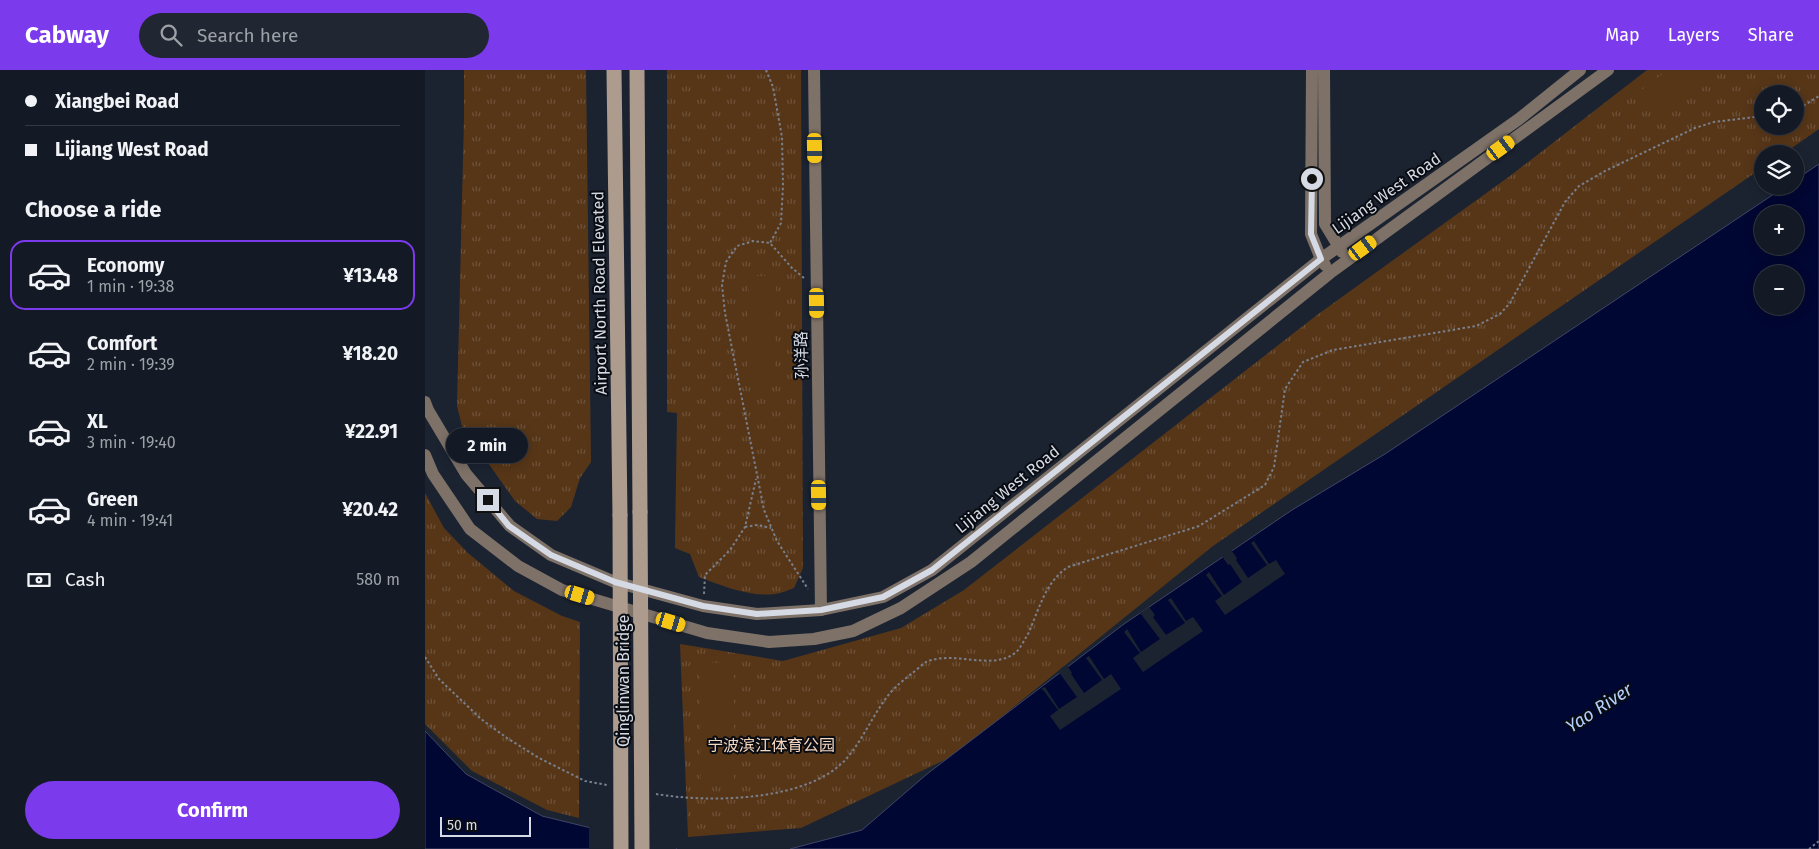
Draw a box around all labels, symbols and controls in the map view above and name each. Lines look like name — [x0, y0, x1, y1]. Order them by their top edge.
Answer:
search box — [139, 13, 489, 58]
text: Cabway — [25, 21, 109, 49]
icon: search — [157, 21, 185, 49]
text: Search here — [197, 24, 298, 47]
text: Map — [1605, 24, 1640, 46]
text: Layers — [1668, 24, 1720, 46]
text: Share — [1748, 24, 1794, 46]
map controls — [1754, 85, 1804, 315]
button: locate — [1754, 85, 1804, 135]
text: Xiangbei Road — [55, 90, 179, 113]
car — [807, 133, 822, 163]
car — [1484, 133, 1517, 163]
text: Lijiang West Road — [55, 138, 209, 161]
button: layers — [1754, 145, 1804, 195]
street label: Lijiang West Road — [1328, 149, 1444, 238]
route start — [1301, 168, 1323, 190]
street label: Airport North Road Elevated — [588, 191, 611, 395]
text: Choose a ride — [25, 196, 161, 223]
button: + — [1754, 205, 1804, 255]
car — [1346, 233, 1379, 263]
icon: car — [27, 253, 72, 298]
text: Economy — [87, 254, 164, 277]
text: ¥13.48 — [343, 264, 398, 287]
button: − — [1754, 265, 1804, 315]
text: 1 min · 19:38 — [87, 277, 174, 296]
car — [809, 288, 824, 318]
icon: car — [27, 331, 72, 376]
street label: 孙洋路 — [792, 331, 811, 379]
text: Comfort — [87, 332, 157, 355]
text: ¥18.20 — [342, 342, 398, 365]
text: 2 min · 19:39 — [87, 355, 175, 374]
icon: car — [27, 409, 72, 454]
text: XL — [87, 410, 108, 433]
text: ¥22.91 — [345, 420, 398, 443]
callout: 2 min — [447, 428, 529, 462]
text: 3 min · 19:40 — [87, 433, 176, 452]
text: 2 min — [467, 436, 507, 455]
street label: Lijiang West Road — [951, 442, 1063, 537]
car — [811, 480, 826, 510]
icon: car — [27, 487, 72, 532]
text: Green — [87, 488, 138, 511]
route end — [477, 489, 499, 511]
text: ¥20.42 — [342, 498, 398, 521]
text: 4 min · 19:41 — [87, 511, 173, 530]
icon: cash — [25, 566, 53, 594]
text: Cash — [65, 568, 106, 591]
text: 580 m — [356, 570, 400, 589]
car — [563, 583, 596, 607]
car — [654, 610, 687, 634]
street label: Qinglinwan Bridge — [614, 615, 633, 747]
water label: Yao River — [1562, 678, 1637, 738]
park label: 宁波滨江体育公园 — [707, 736, 835, 755]
button: Confirm — [25, 781, 400, 839]
scale bar — [440, 814, 531, 837]
text: 50 m — [447, 817, 478, 834]

